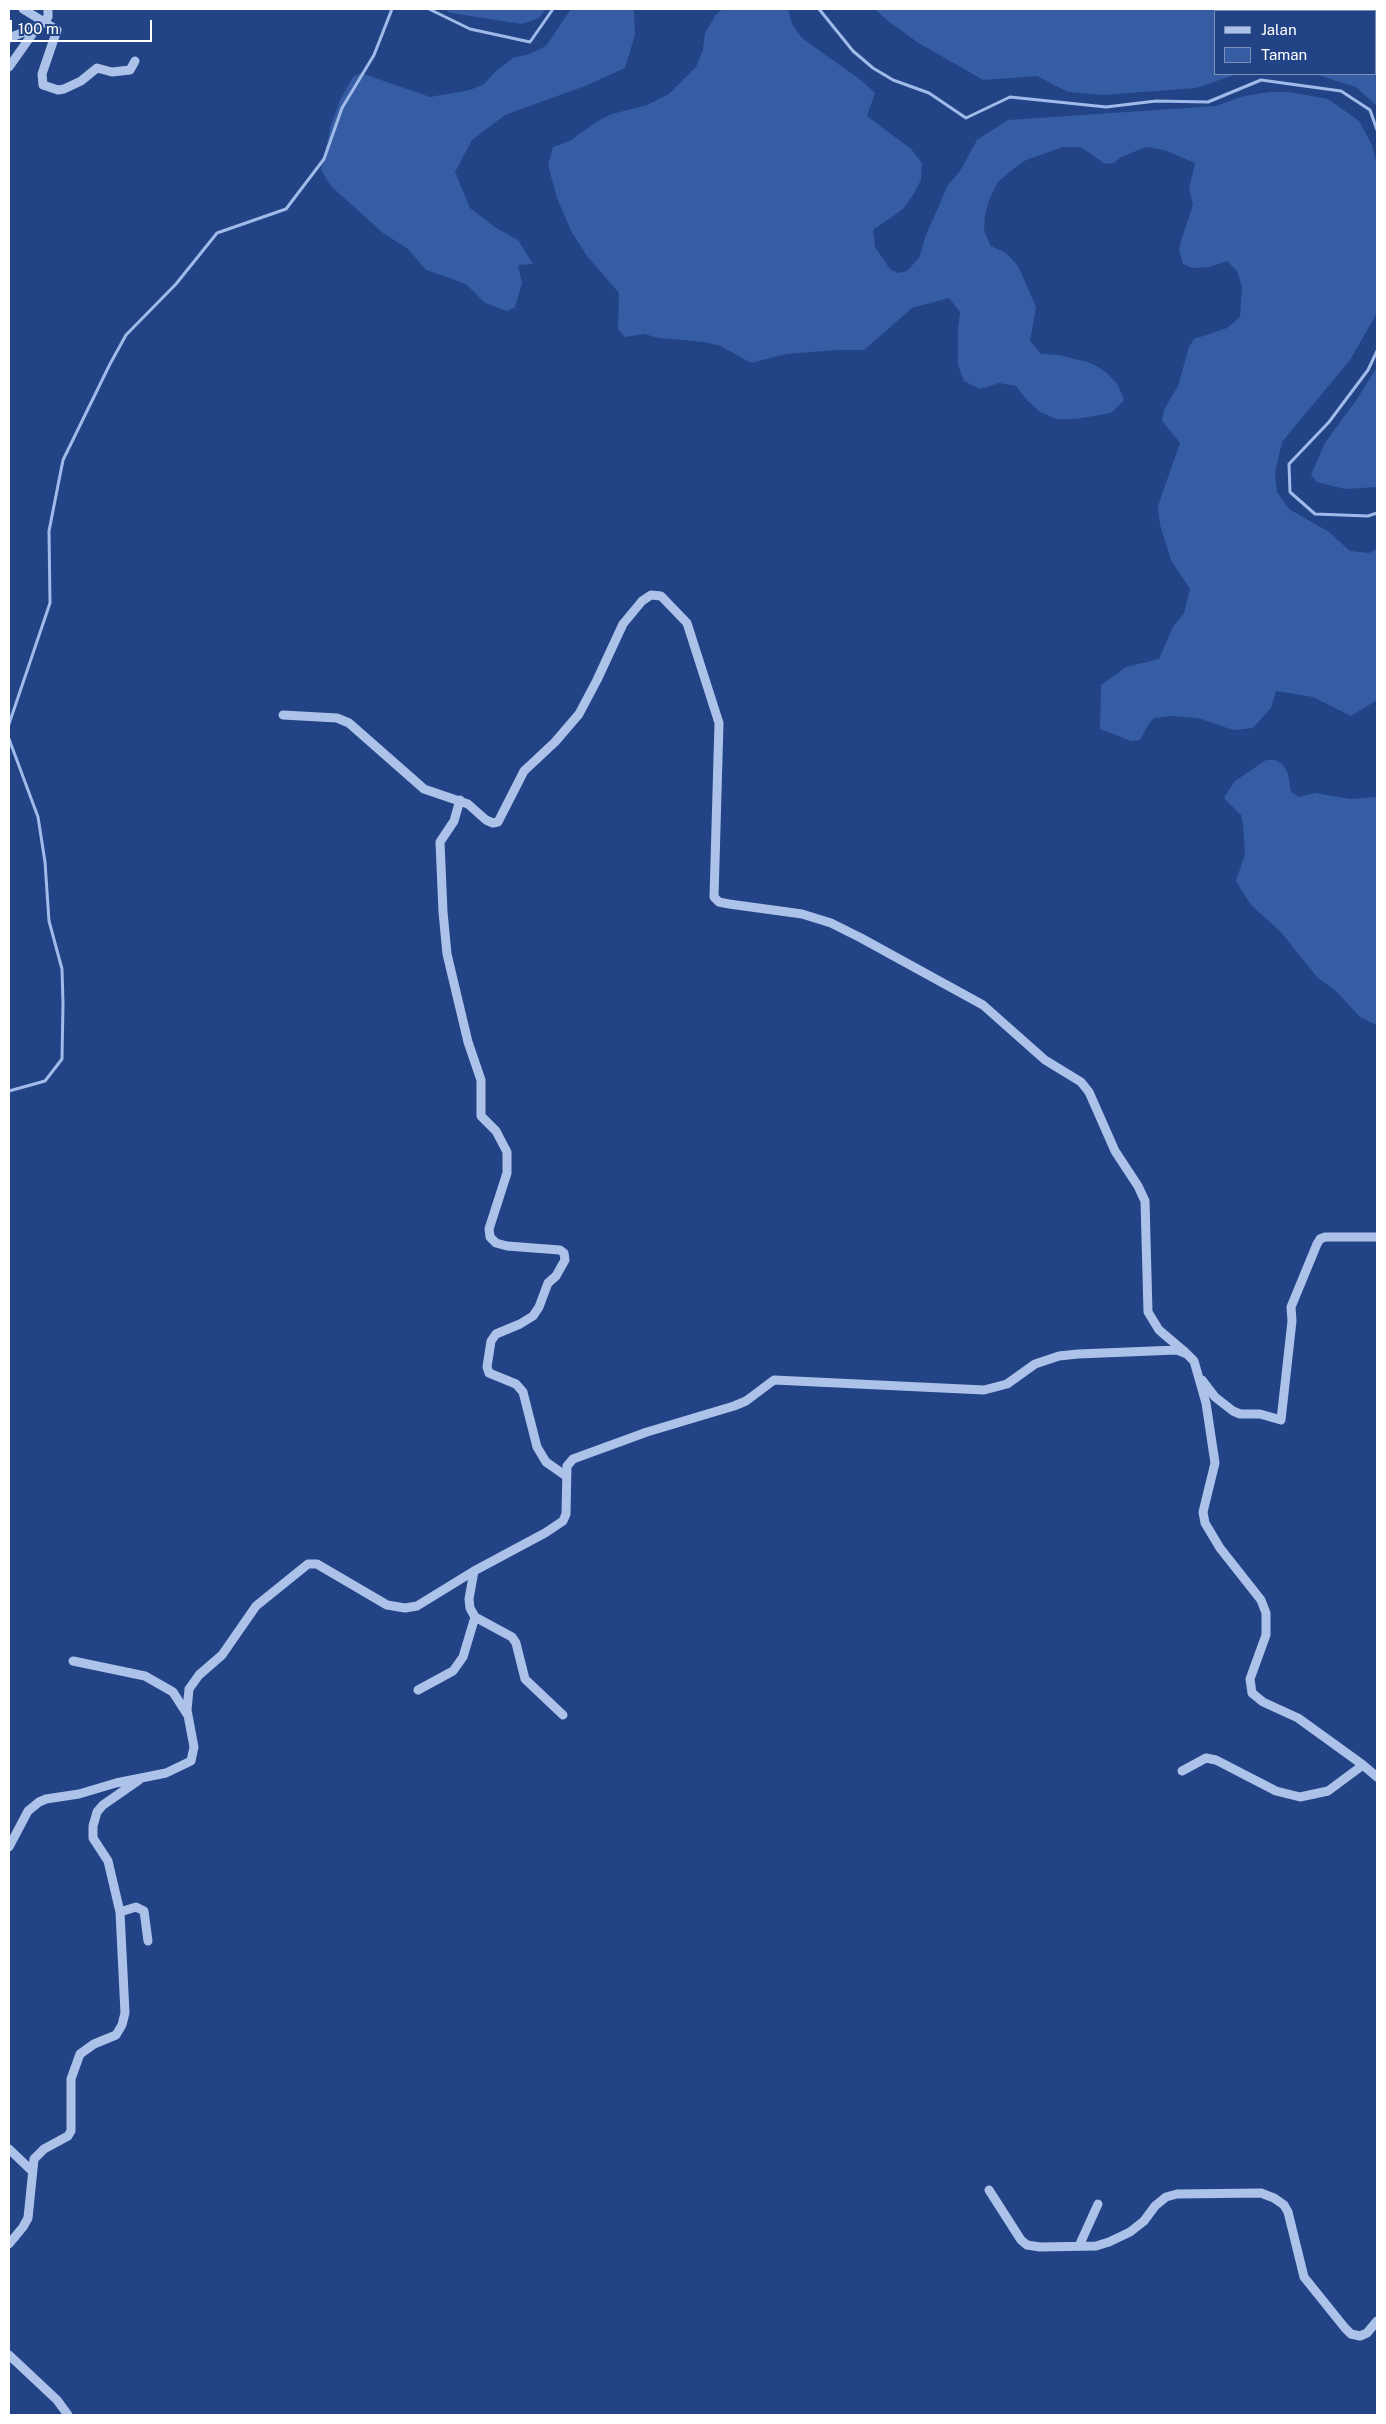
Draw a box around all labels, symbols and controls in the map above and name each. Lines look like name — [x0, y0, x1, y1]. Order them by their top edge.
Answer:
scale bar — [12, 10, 155, 42]
legend — [1214, 10, 1376, 75]
text: 100 m — [18, 20, 59, 37]
text: Jalan — [1261, 21, 1297, 38]
text: Taman — [1261, 46, 1307, 63]

